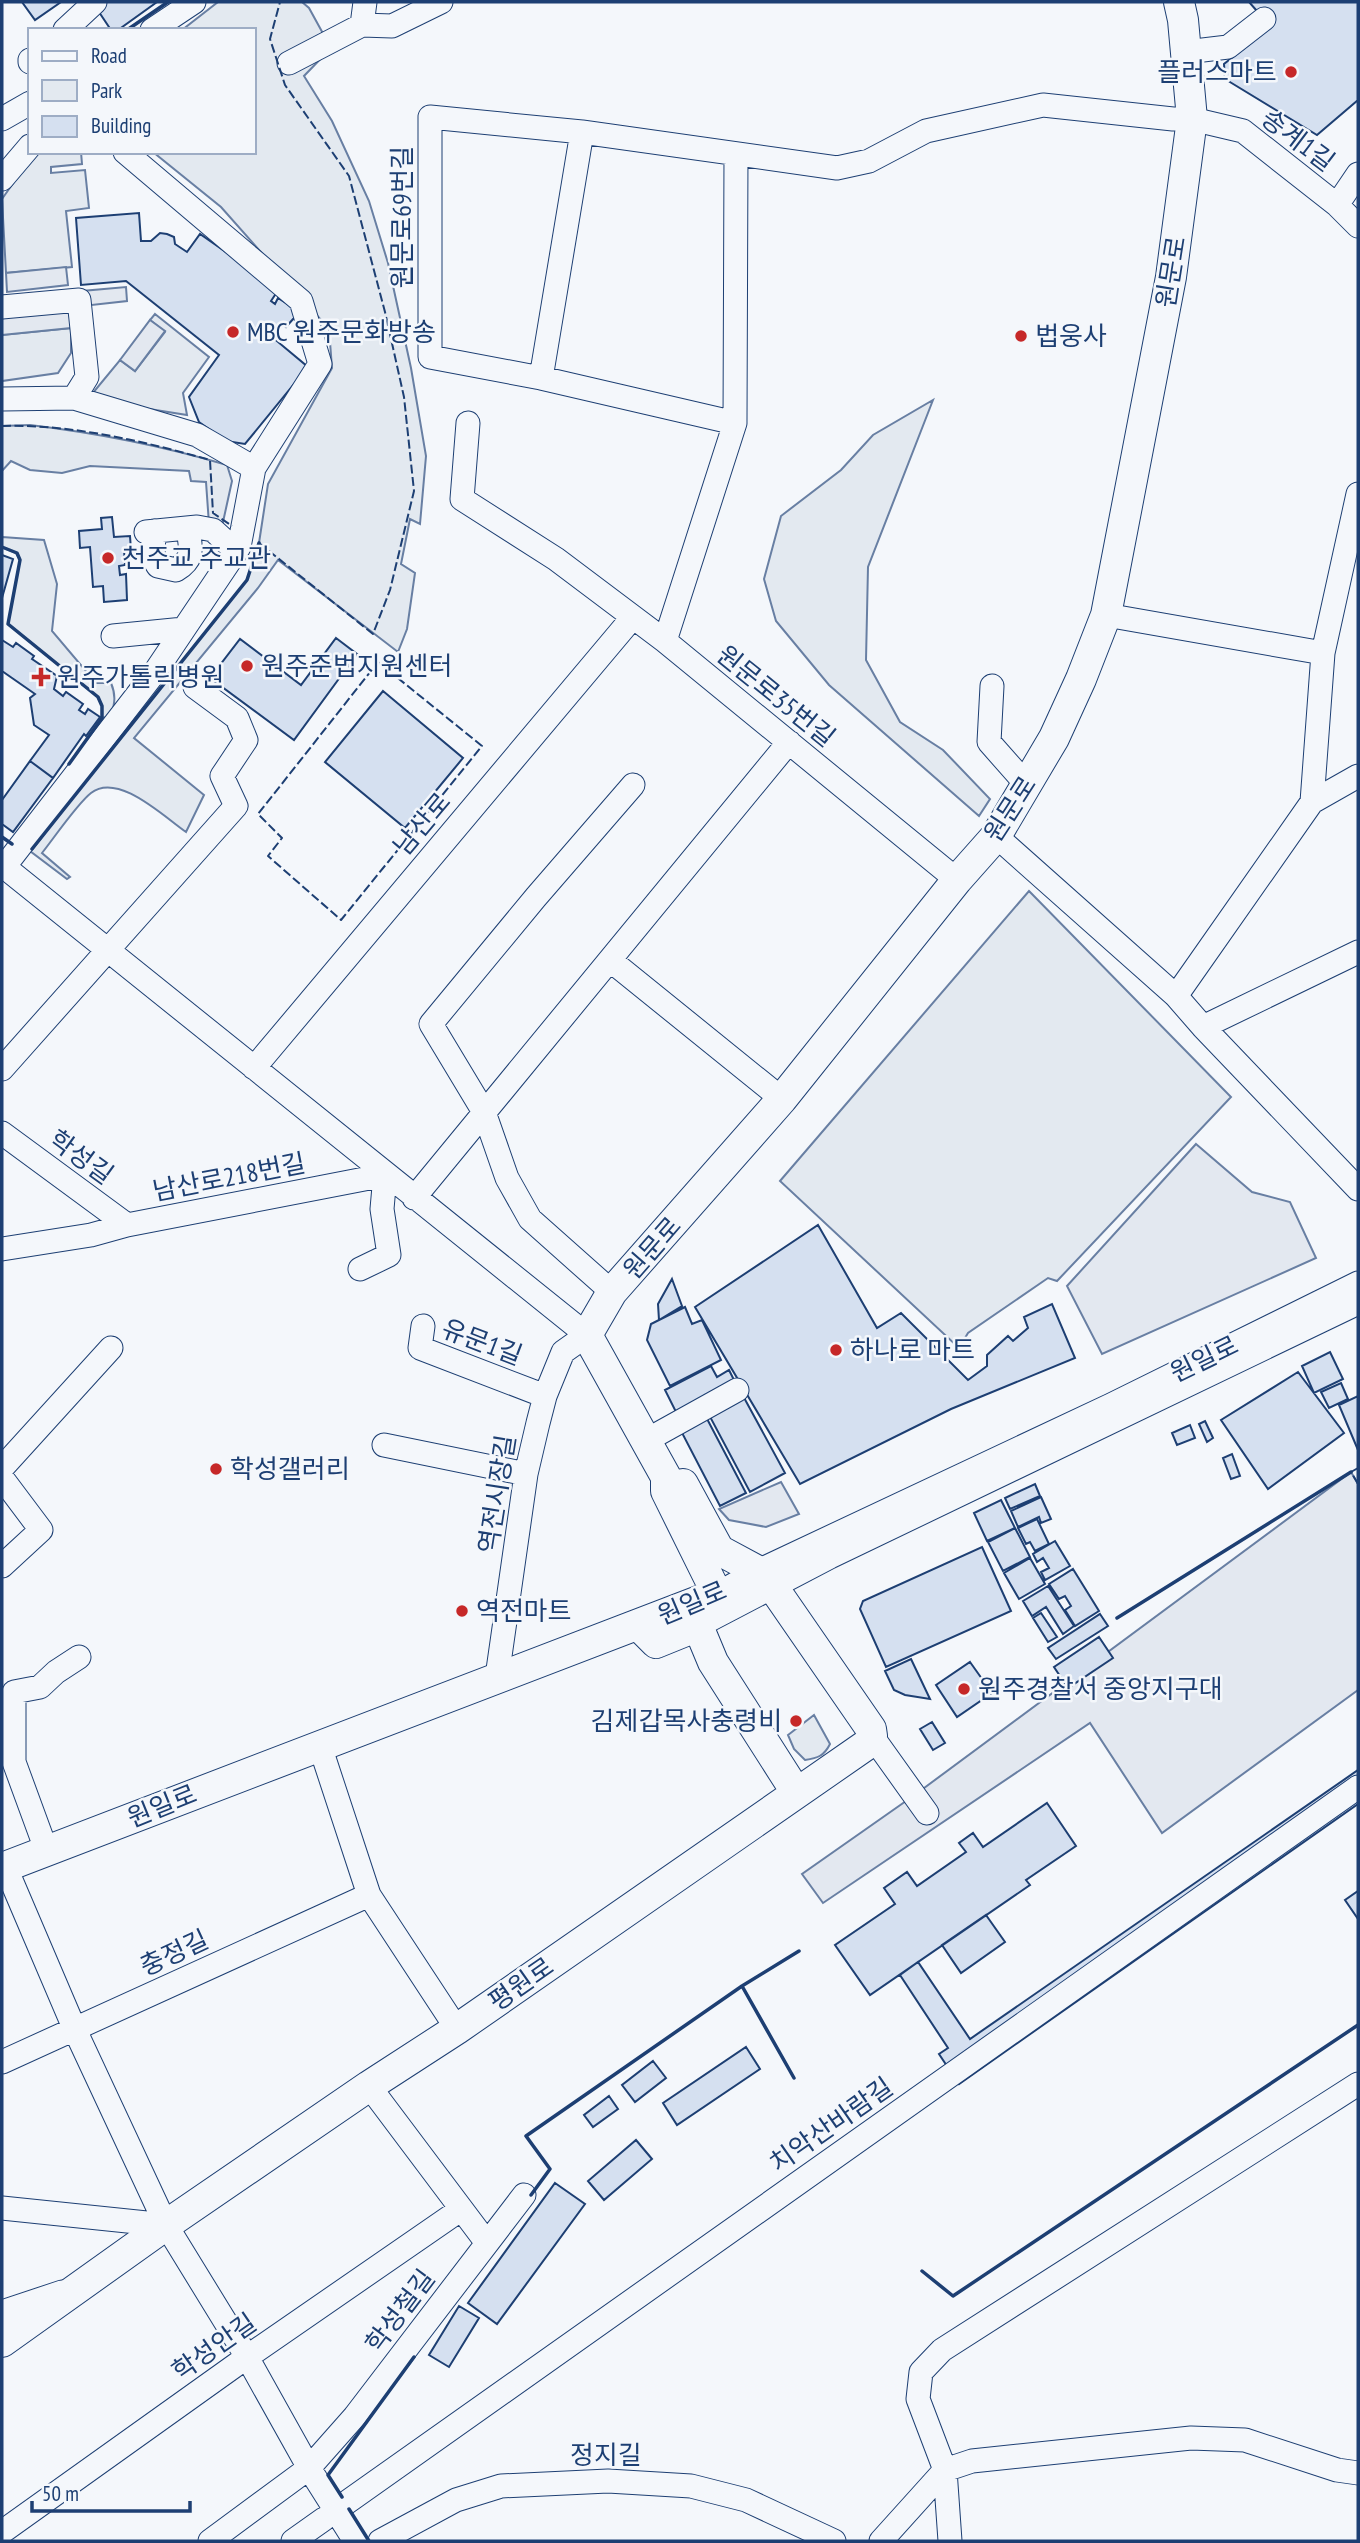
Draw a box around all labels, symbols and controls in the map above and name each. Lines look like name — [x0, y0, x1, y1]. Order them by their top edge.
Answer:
legend — [28, 28, 256, 154]
text: Road — [91, 42, 127, 69]
place label: 플러스마트 — [1157, 55, 1277, 88]
marker: 플러스마트 — [1283, 64, 1299, 80]
text: Park — [91, 77, 122, 104]
street label: 송계1길 — [1255, 101, 1342, 178]
text: Building — [91, 112, 151, 139]
street label: 원문로69번길 — [385, 145, 418, 289]
street label: 원문로 — [1149, 234, 1192, 310]
place label: MBC 원주문화방송 — [247, 315, 436, 348]
place label: 법웅사 — [1035, 319, 1107, 352]
marker: MBC 원주문화방송 — [225, 324, 241, 340]
marker: 법웅사 — [1013, 328, 1029, 344]
place label: 천주교 주교관 — [122, 541, 271, 574]
marker: 천주교 주교관 — [100, 550, 116, 566]
street label: 원문로35번길 — [710, 638, 842, 753]
place label: 원주준법지원센터 — [261, 649, 452, 682]
marker: 원주준법지원센터 — [239, 658, 255, 674]
place label: 원주가톨릭병원 — [57, 660, 224, 693]
marker: 원주가톨릭병원 — [31, 667, 51, 687]
street label: 원문로 — [976, 770, 1043, 848]
street label: 남산로 — [386, 786, 457, 862]
street label: 학성길 — [43, 1122, 120, 1191]
street label: 남산로218번길 — [150, 1146, 308, 1207]
street label: 원문로 — [616, 1210, 688, 1286]
street label: 유문1길 — [437, 1311, 527, 1372]
street label: 원일로 — [1164, 1328, 1243, 1389]
place label: 하나로 마트 — [850, 1333, 975, 1366]
marker: 하나로 마트 — [828, 1342, 844, 1358]
street label: 역전시장길 — [471, 1432, 522, 1556]
place label: 학성갤러리 — [230, 1452, 350, 1485]
marker: 학성갤러리 — [208, 1461, 224, 1477]
street label: 원일로 — [652, 1573, 731, 1632]
place label: 역전마트 — [476, 1594, 572, 1627]
marker: 역전마트 — [454, 1603, 470, 1619]
place label: 원주경찰서 중앙지구대 — [978, 1672, 1223, 1705]
marker: 원주경찰서 중앙지구대 — [956, 1681, 972, 1697]
place label: 김제갑목사충령비 — [591, 1704, 782, 1737]
marker: 김제갑목사충령비 — [788, 1713, 804, 1729]
street label: 원일로 — [122, 1777, 201, 1834]
street label: 충정길 — [134, 1922, 213, 1983]
street label: 평원로 — [482, 1949, 560, 2018]
street label: 치악산바람길 — [762, 2070, 899, 2179]
street label: 학성철길 — [358, 2263, 442, 2359]
street label: 학성안길 — [165, 2306, 262, 2388]
street label: 정지길 — [570, 2438, 642, 2471]
scale bar — [32, 2470, 189, 2514]
text: 50 m — [42, 2480, 79, 2507]

